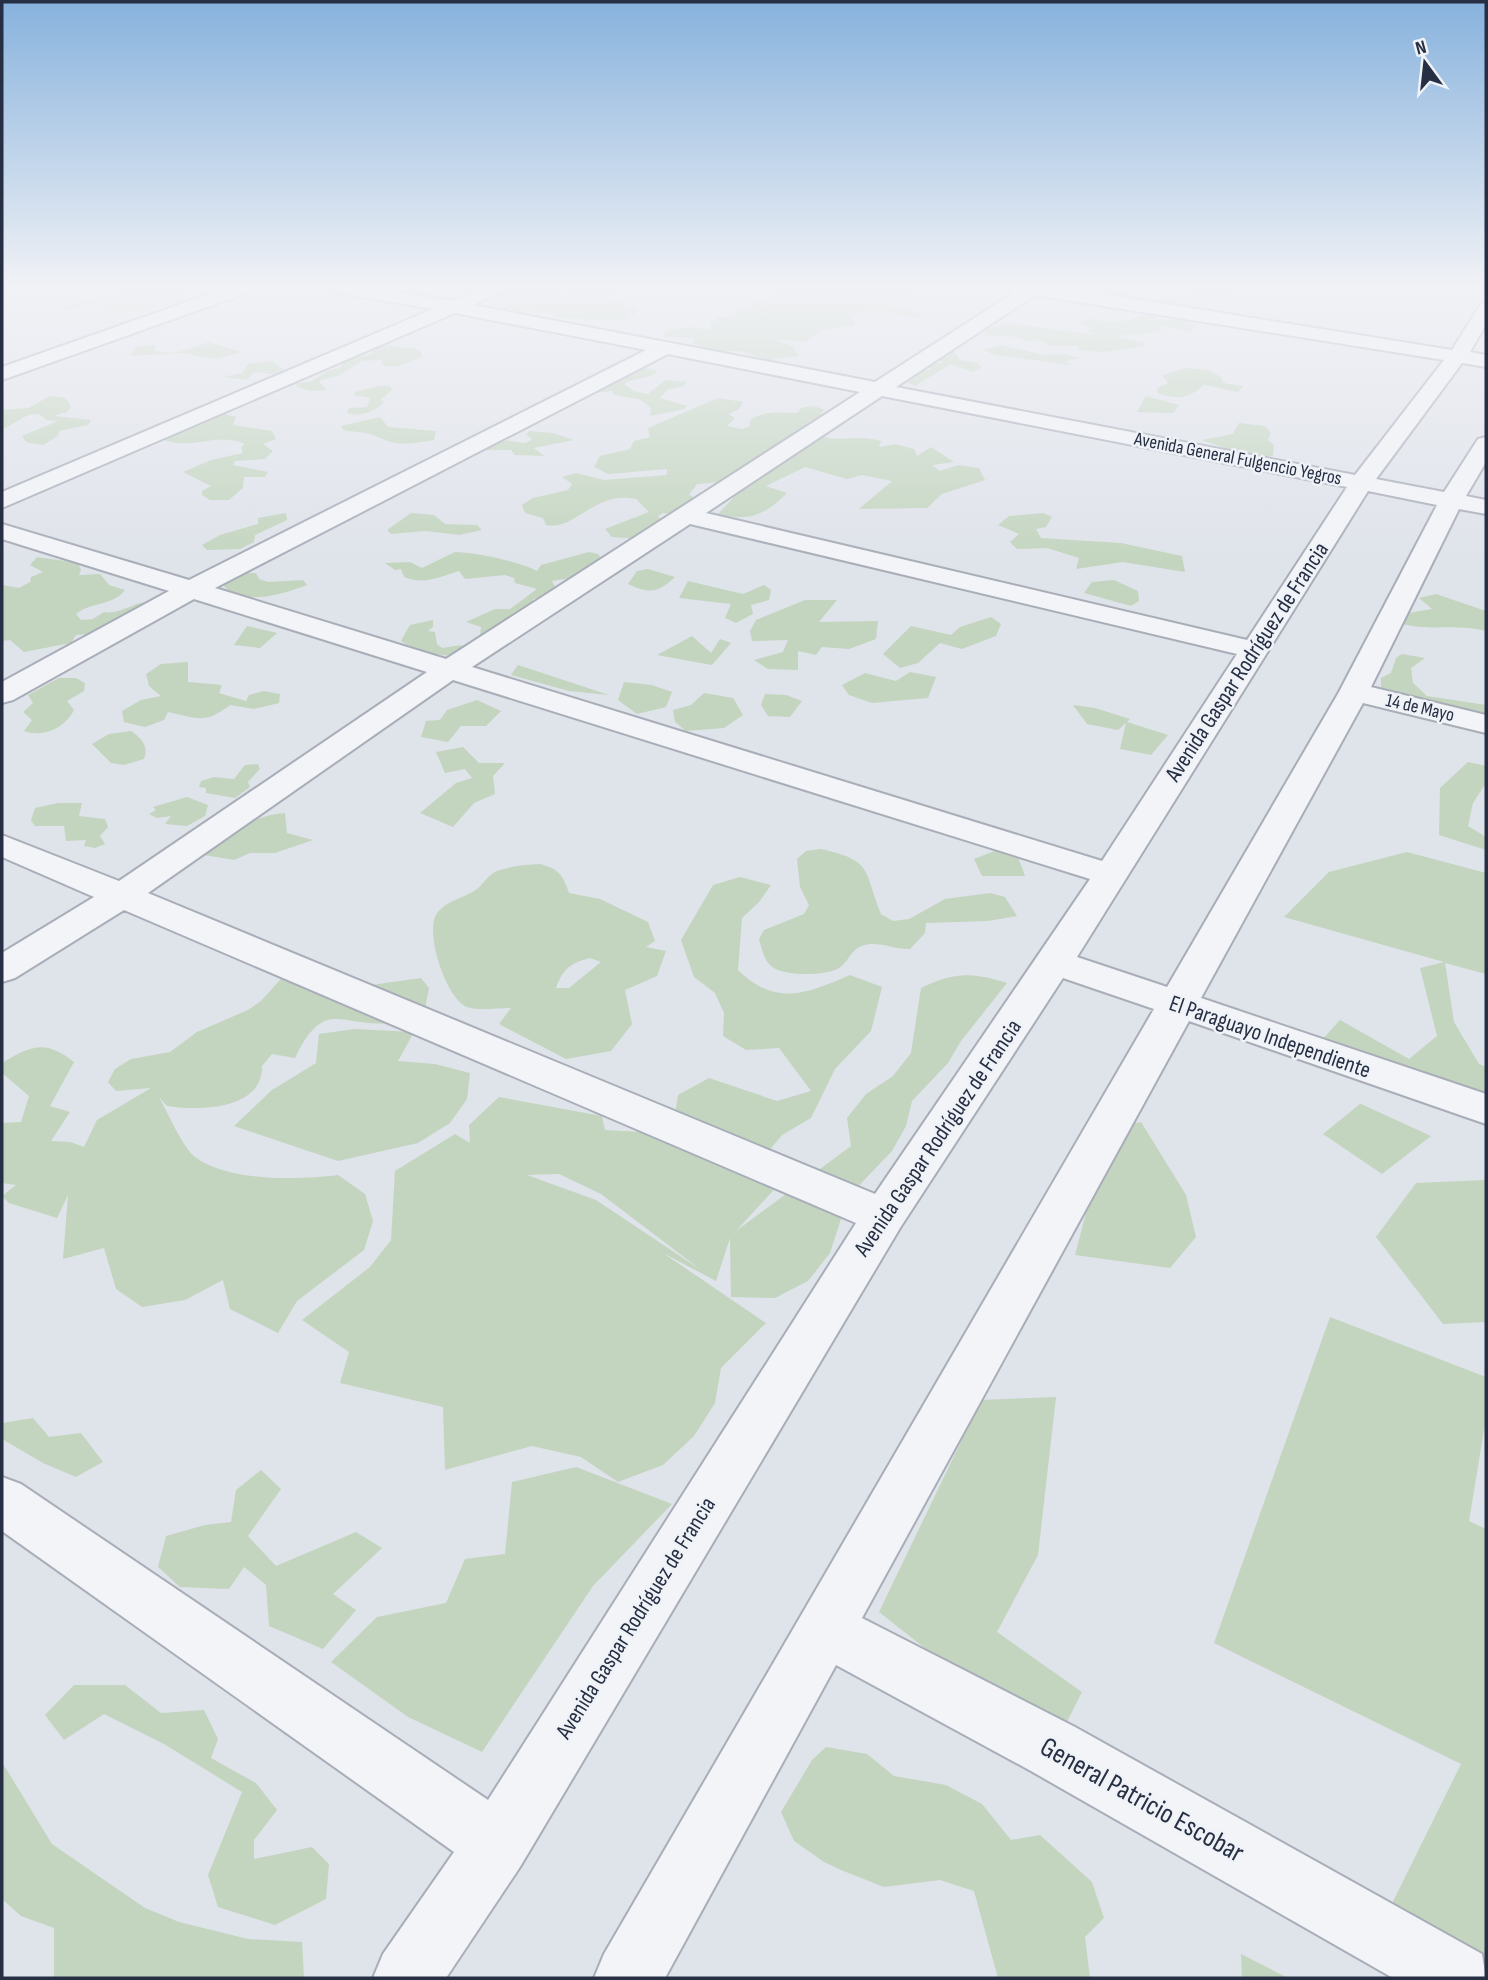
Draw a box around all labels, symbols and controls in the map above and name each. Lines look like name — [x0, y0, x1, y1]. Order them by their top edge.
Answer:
north arrow — [1390, 28, 1460, 98]
text: N — [1413, 36, 1429, 60]
street label: Avenida General Fulgencio Yegros — [1131, 427, 1344, 490]
street label: Avenida Gaspar Rodríguez de Francia — [1159, 537, 1335, 788]
street label: 14 de Mayo — [1383, 689, 1457, 727]
street label: El Paraguayo Independiente — [1166, 989, 1374, 1085]
street label: Avenida Gaspar Rodríguez de Francia — [848, 1014, 1028, 1263]
street label: Avenida Gaspar Rodríguez de Francia — [550, 1492, 722, 1745]
street label: General Patricio Escobar — [1034, 1730, 1250, 1870]

